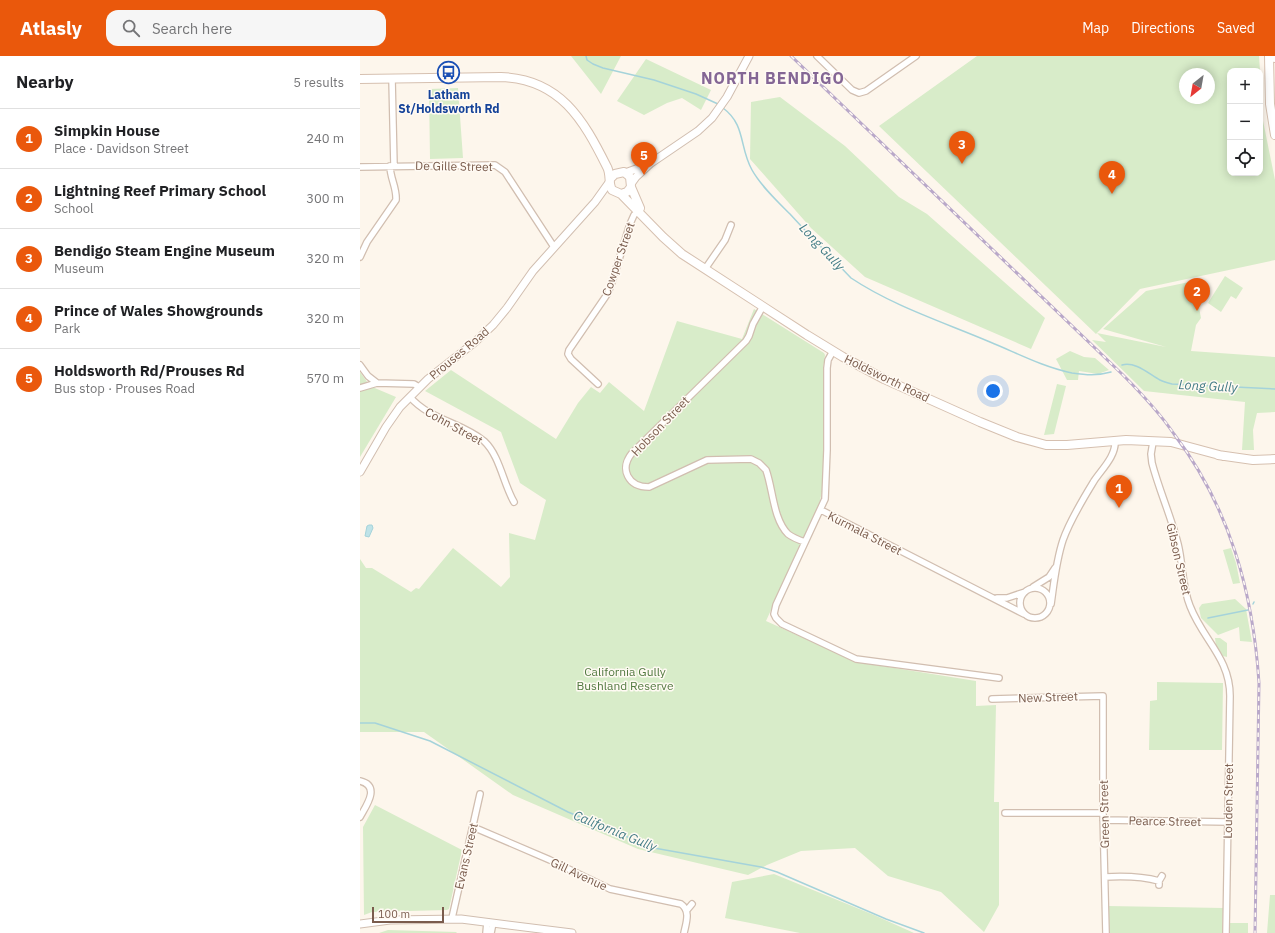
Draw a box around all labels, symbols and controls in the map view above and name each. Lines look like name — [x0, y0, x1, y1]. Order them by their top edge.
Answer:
search box — [106, 10, 386, 46]
text: Atlasly — [20, 16, 82, 40]
icon: search — [120, 17, 142, 39]
text: Search here — [152, 19, 232, 38]
text: Map — [1082, 19, 1109, 37]
text: Directions — [1131, 19, 1195, 37]
text: Saved — [1217, 19, 1255, 37]
bus stop icon: Latham St/Holdsworth Rd — [436, 60, 462, 86]
district label: NORTH BENDIGO — [701, 68, 845, 88]
north arrow — [1179, 68, 1215, 104]
map controls — [1227, 68, 1263, 176]
button: + — [1227, 68, 1263, 104]
text: Nearby — [16, 71, 74, 93]
text: 5 results — [293, 74, 344, 91]
place label: Latham St/Holdsworth Rd — [398, 87, 500, 116]
button: − — [1227, 104, 1263, 140]
text: Simpkin House — [54, 121, 160, 140]
text: 1 — [25, 130, 33, 147]
text: 240 m — [306, 130, 344, 147]
pin: 3 — [949, 131, 975, 164]
text: Place · Davidson Street — [54, 140, 189, 157]
button: locate — [1227, 140, 1263, 176]
pin: 5 — [631, 142, 657, 175]
street label: De Gille Street — [415, 158, 493, 174]
pin: 4 — [1099, 161, 1125, 194]
text: Lightning Reef Primary School — [54, 181, 266, 200]
text: 2 — [25, 190, 33, 207]
text: 300 m — [306, 190, 344, 207]
text: School — [54, 200, 94, 217]
street label: Cowper Street — [598, 220, 638, 298]
water label: Long Gully — [796, 220, 849, 275]
text: Bendigo Steam Engine Museum — [54, 241, 275, 260]
text: 3 — [25, 250, 33, 267]
text: 320 m — [306, 250, 344, 267]
text: Museum — [54, 260, 104, 277]
pin: 2 — [1184, 278, 1210, 311]
text: Prince of Wales Showgrounds — [54, 301, 263, 320]
text: 4 — [25, 310, 33, 327]
text: 320 m — [306, 310, 344, 327]
text: Park — [54, 320, 80, 337]
street label: Prouses Road — [426, 324, 492, 382]
street label: Holdsworth Road — [842, 351, 932, 405]
text: Holdsworth Rd/Prouses Rd — [54, 361, 245, 380]
text: 5 — [25, 370, 33, 387]
text: 570 m — [306, 370, 344, 387]
water label: Long Gully — [1178, 376, 1239, 396]
text: Bus stop · Prouses Road — [54, 380, 195, 397]
your location — [983, 381, 1003, 401]
street label: Hobson Street — [628, 393, 692, 459]
street label: Cohn Street — [423, 404, 485, 448]
pin: 1 — [1106, 475, 1132, 508]
street label: Kurmala Street — [826, 508, 904, 558]
street label: Gibson Street — [1163, 522, 1195, 596]
park label: California Gully Bushland Reserve — [576, 664, 674, 693]
street label: New Street — [1018, 688, 1078, 706]
street label: Louden Street — [1220, 763, 1236, 839]
street label: Green Street — [1096, 780, 1112, 848]
water label: California Gully — [571, 807, 660, 856]
street label: Pearce Street — [1129, 813, 1201, 829]
street label: Evans Street — [451, 821, 481, 891]
street label: Gill Avenue — [548, 854, 610, 894]
scale bar — [372, 905, 444, 924]
text: 100 m — [378, 907, 410, 921]

